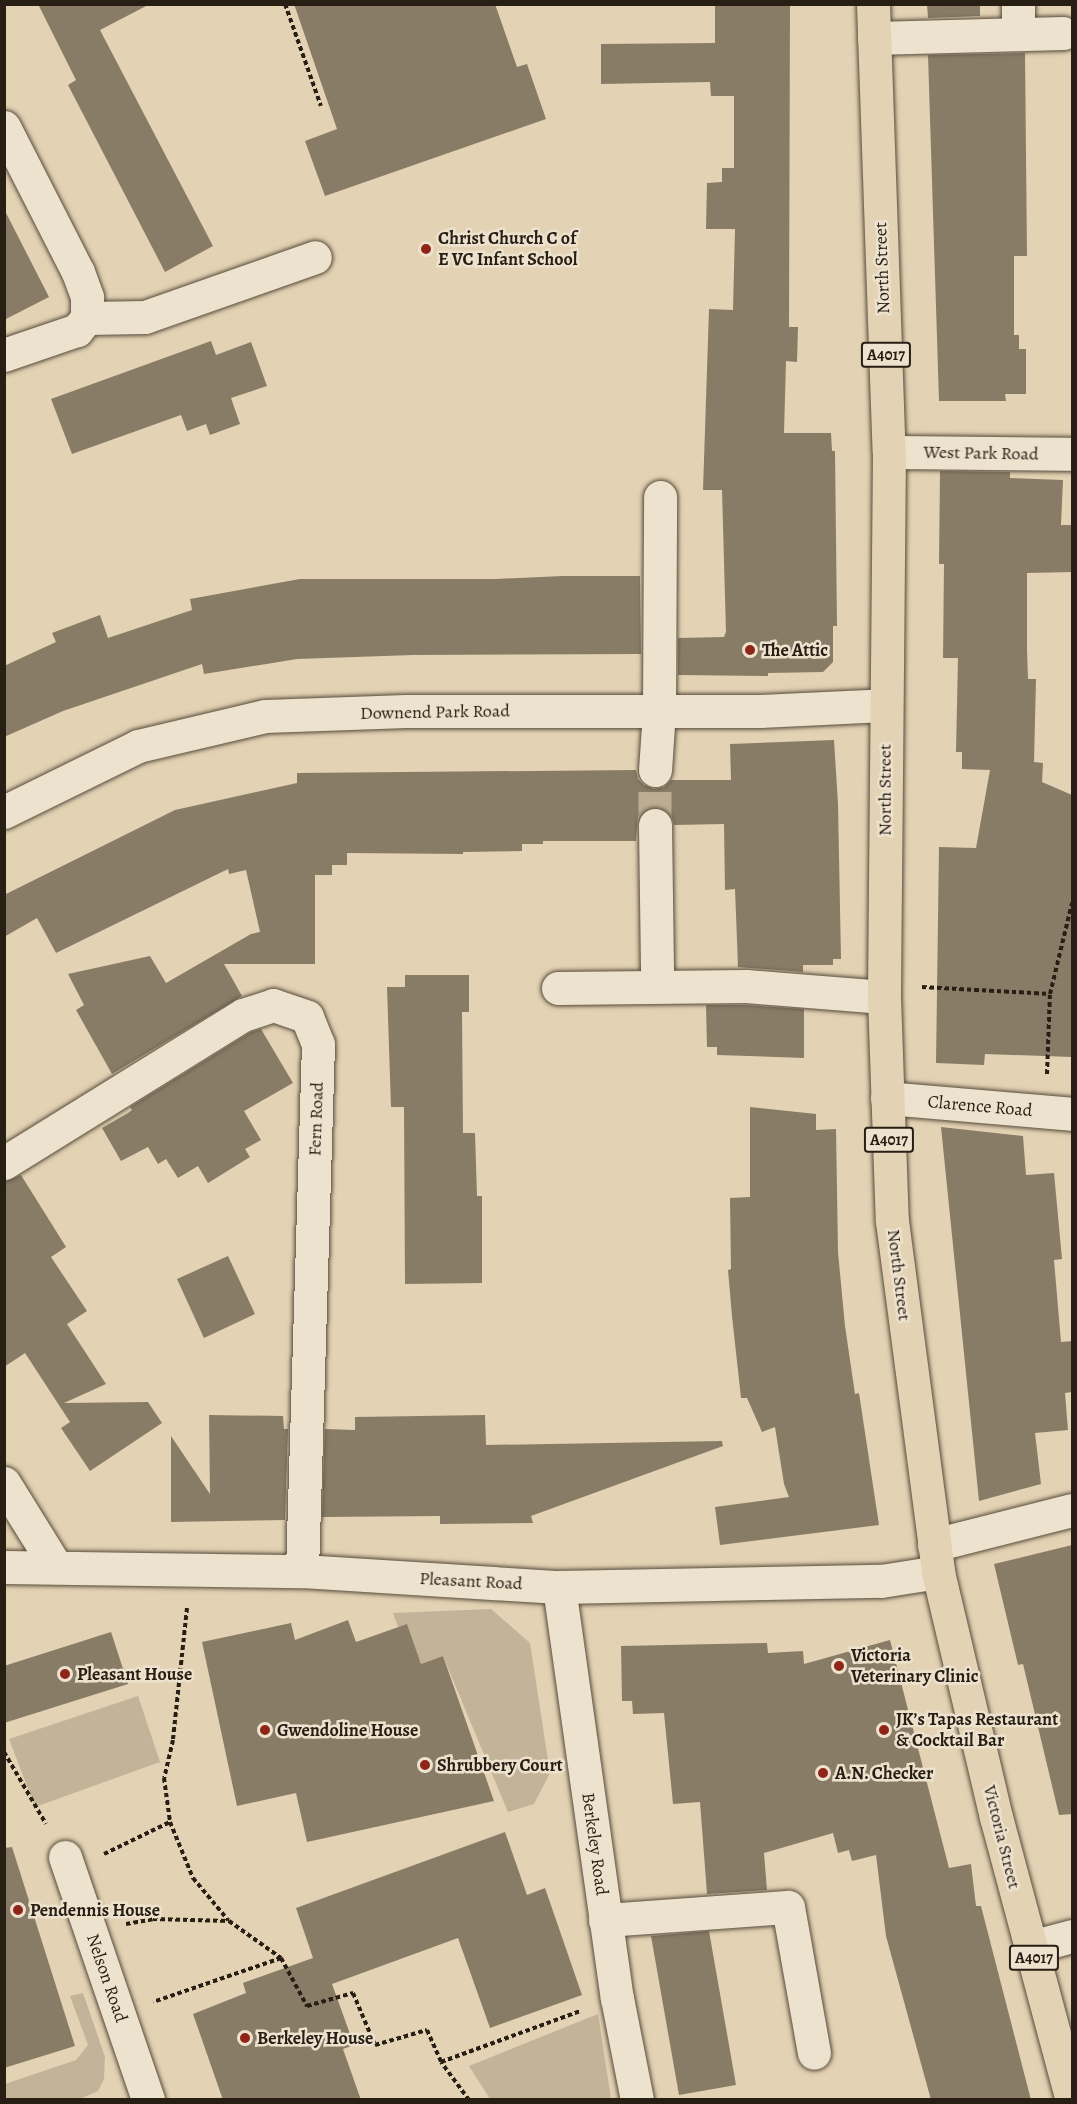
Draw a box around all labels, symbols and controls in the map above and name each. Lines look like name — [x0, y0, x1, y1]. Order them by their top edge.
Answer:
street label: North Street — [870, 222, 894, 314]
place label: Christ Church C of E VC Infant School — [438, 228, 578, 270]
marker: Christ Church C of E VC Infant School — [419, 242, 433, 256]
road number: A4017 — [860, 342, 912, 368]
street label: West Park Road — [923, 441, 1039, 465]
place label: The Attic — [762, 639, 828, 661]
marker: The Attic — [743, 643, 757, 657]
street label: Downend Park Road — [360, 700, 510, 724]
street label: North Street — [874, 744, 896, 836]
street label: Fern Road — [304, 1082, 328, 1156]
street label: Clarence Road — [927, 1091, 1033, 1121]
road number: A4017 — [864, 1127, 914, 1153]
street label: North Street — [883, 1228, 915, 1322]
street label: Pleasant Road — [419, 1568, 523, 1594]
place label: Victoria Veterinary Clinic — [851, 1645, 978, 1688]
marker: Victoria Veterinary Clinic — [832, 1659, 846, 1673]
place label: Pleasant House — [77, 1663, 192, 1685]
marker: Pleasant House — [58, 1667, 72, 1681]
place label: JK’s Tapas Restaurant & Cocktail Bar — [896, 1709, 1058, 1752]
place label: Gwendoline House — [277, 1719, 418, 1741]
marker: Gwendoline House — [258, 1723, 272, 1737]
marker: JK’s Tapas Restaurant & Cocktail Bar — [877, 1723, 891, 1737]
place label: Shrubbery Court — [437, 1754, 563, 1776]
marker: Shrubbery Court — [418, 1758, 432, 1772]
place label: A.N. Checker — [835, 1762, 934, 1784]
marker: A.N. Checker — [816, 1766, 830, 1780]
street label: Victoria Street — [979, 1783, 1025, 1891]
street label: Berkeley Road — [577, 1791, 613, 1897]
place label: Pendennis House — [30, 1899, 160, 1921]
marker: Pendennis House — [11, 1903, 25, 1917]
street label: Nelson Road — [82, 1931, 132, 2025]
road number: A4017 — [1008, 1945, 1060, 1971]
place label: Berkeley House — [257, 2027, 373, 2049]
marker: Berkeley House — [238, 2031, 252, 2045]

